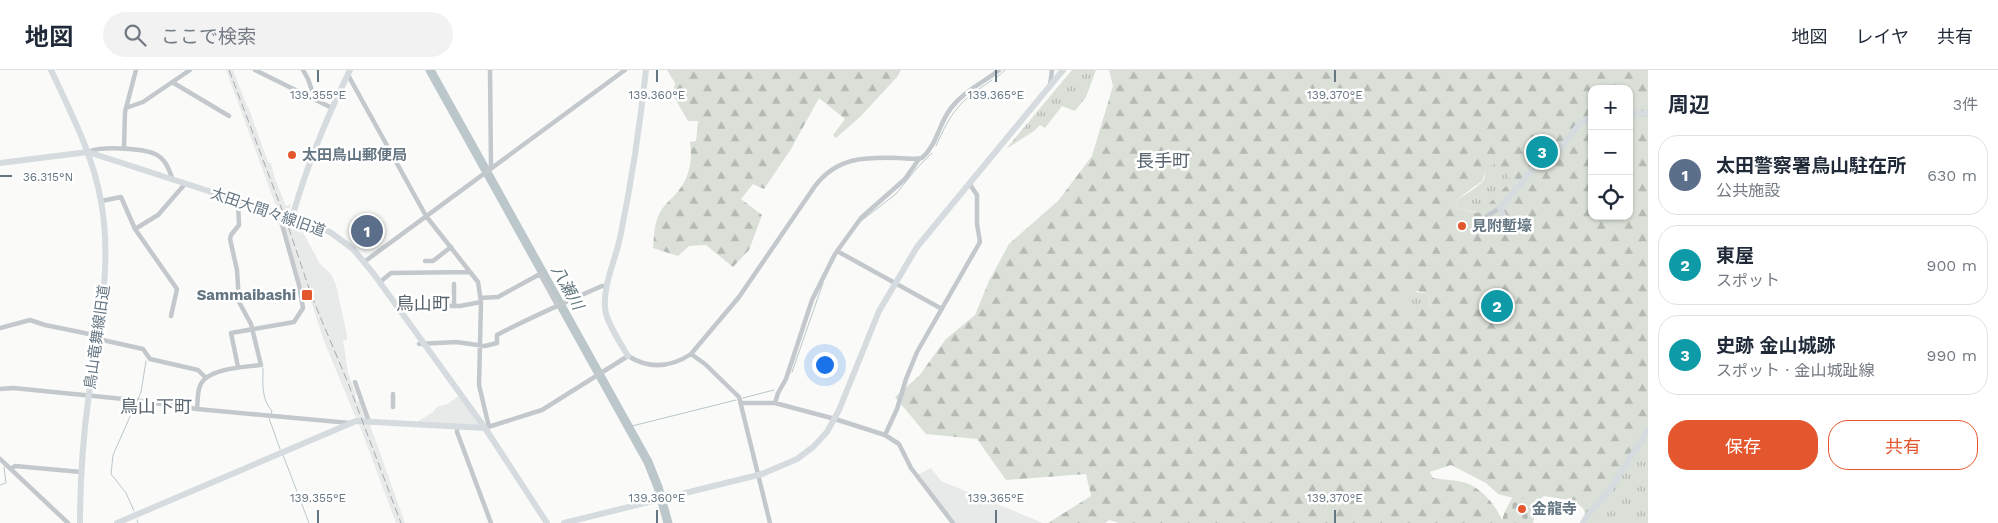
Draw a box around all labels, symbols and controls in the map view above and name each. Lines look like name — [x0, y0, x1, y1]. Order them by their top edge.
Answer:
search box — [103, 12, 453, 57]
icon: search — [121, 21, 149, 49]
text: 地図 — [25, 23, 73, 51]
text: ここで検索 — [161, 25, 256, 48]
text: 地図 — [1792, 26, 1828, 47]
text: レイヤ — [1856, 26, 1909, 47]
text: 共有 — [1937, 26, 1973, 47]
map controls — [1588, 85, 1633, 220]
button: + — [1588, 85, 1633, 130]
text: 139.355°E — [290, 88, 346, 102]
text: 139.360°E — [628, 88, 686, 102]
text: 139.365°E — [968, 88, 1025, 102]
text: 139.370°E — [1307, 88, 1363, 102]
text: 周辺 — [1668, 92, 1710, 117]
text: 3件 — [1953, 95, 1978, 114]
button: − — [1588, 130, 1633, 175]
pin: 3 — [1526, 133, 1558, 171]
place label: 太田鳥山郵便局 — [302, 146, 407, 164]
marker: 太田鳥山郵便局 — [286, 149, 298, 161]
district label: 長手町 — [1136, 150, 1190, 171]
text: 太田警察署鳥山駐在所 — [1716, 154, 1906, 177]
text: 1 — [1682, 166, 1688, 185]
text: 630 m — [1927, 166, 1977, 185]
text: 36.315°N — [23, 170, 73, 184]
button: locate — [1588, 175, 1633, 220]
text: 公共施設 — [1716, 181, 1780, 200]
street label: 太田大間々線旧道 — [208, 184, 328, 240]
pin: 1 — [351, 212, 383, 250]
place label: 見附塹壕 — [1472, 217, 1532, 235]
marker: 見附塹壕 — [1456, 220, 1468, 232]
text: 東屋 — [1716, 244, 1754, 267]
text: 2 — [1680, 256, 1690, 275]
text: 900 m — [1927, 256, 1977, 275]
water label: 八瀬川 — [548, 262, 588, 315]
text: スポット — [1716, 271, 1780, 290]
street label: 鳥山竜舞線旧道 — [81, 284, 113, 390]
place label: Sammaibashi — [197, 286, 296, 304]
pin: 2 — [1481, 287, 1513, 325]
marker: Sammaibashi — [300, 288, 314, 302]
district label: 鳥山町 — [396, 293, 450, 314]
text: 史跡 金山城跡 — [1716, 334, 1835, 357]
text: 3 — [1680, 346, 1690, 365]
text: 990 m — [1927, 346, 1977, 365]
your location — [812, 352, 838, 378]
text: スポット · 金山城趾線 — [1716, 361, 1875, 380]
district label: 鳥山下町 — [120, 396, 192, 417]
button: 保存 — [1668, 420, 1818, 470]
button: 共有 — [1828, 420, 1978, 470]
text: 139.355°E — [290, 491, 346, 505]
text: 139.360°E — [628, 491, 686, 505]
text: 139.365°E — [968, 491, 1025, 505]
text: 139.370°E — [1307, 491, 1363, 505]
place label: 金龍寺 — [1532, 500, 1577, 518]
marker: 金龍寺 — [1516, 503, 1528, 515]

